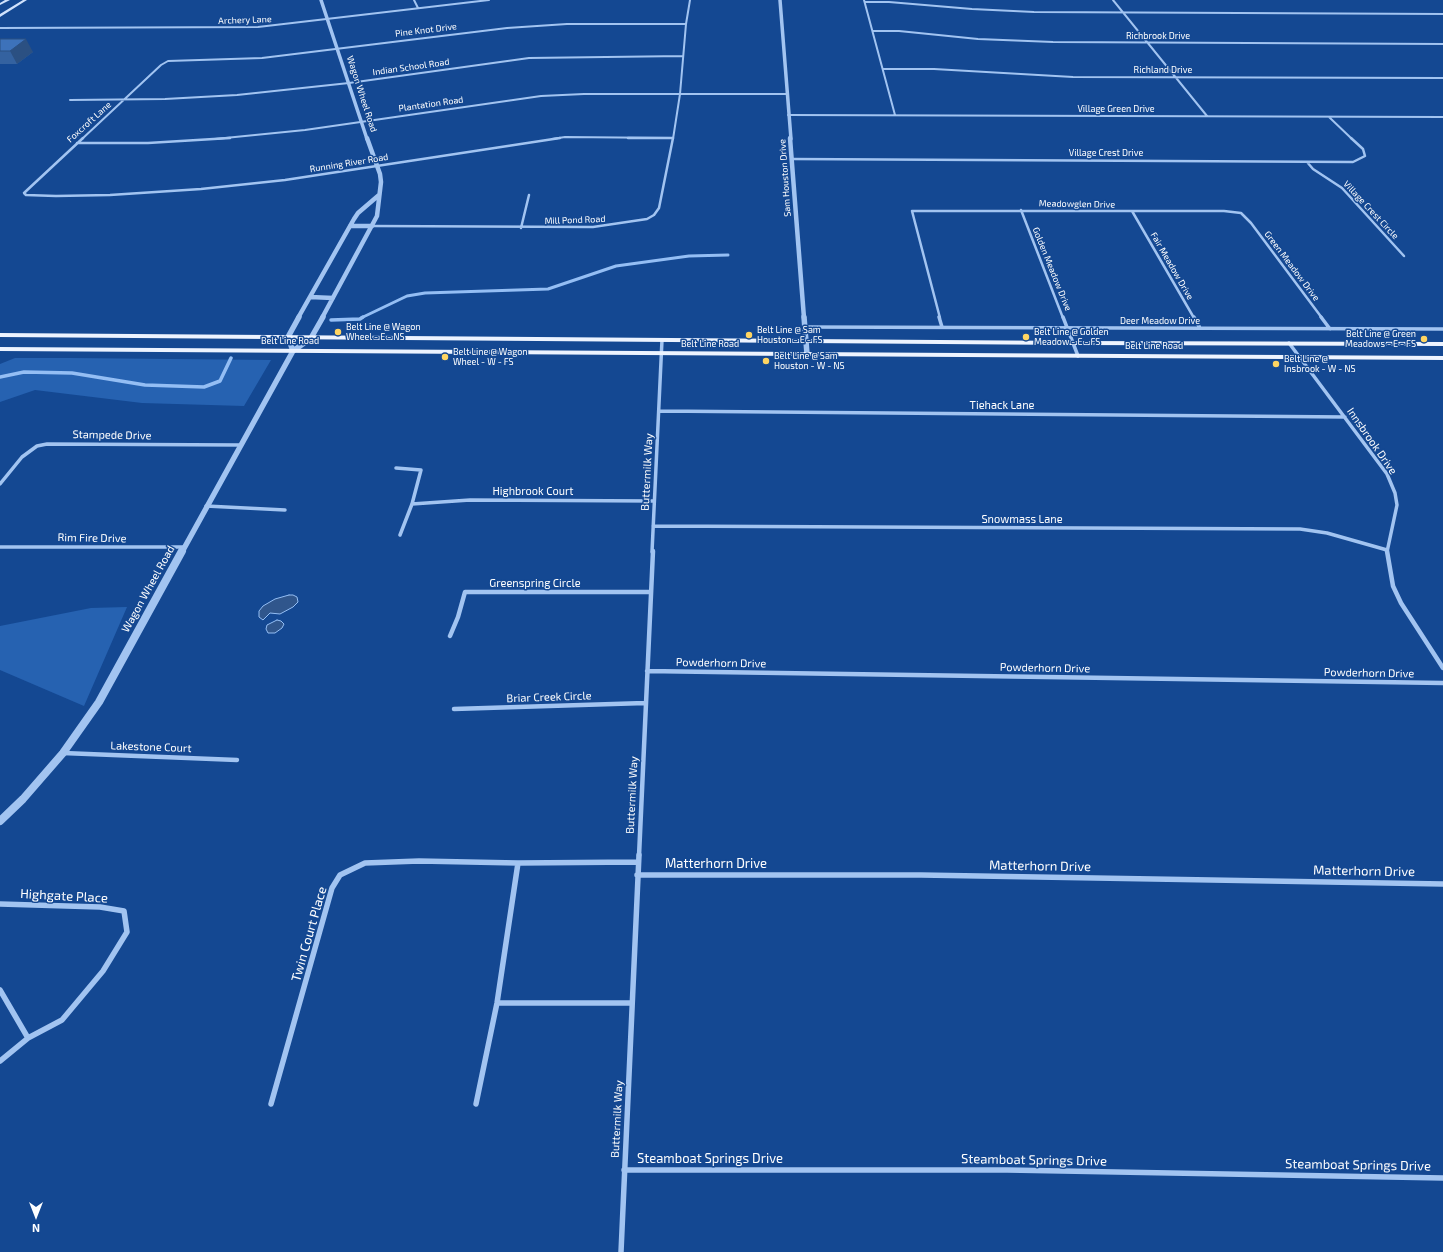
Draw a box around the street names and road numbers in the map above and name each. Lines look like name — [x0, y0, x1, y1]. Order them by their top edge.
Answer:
street label: Archery Lane — [218, 14, 272, 26]
street label: Pine Knot Drive — [395, 21, 457, 39]
street label: Richbrook Drive — [1126, 31, 1190, 41]
street label: Wagon Wheel Road — [345, 55, 379, 133]
street label: Indian School Road — [372, 56, 450, 78]
street label: Richland Drive — [1134, 65, 1192, 75]
street label: Plantation Road — [398, 94, 464, 114]
street label: Foxcroft Lane — [65, 99, 113, 145]
street label: Village Green Drive — [1077, 104, 1155, 114]
street label: Sam Houston Drive — [777, 139, 793, 217]
street label: Village Crest Drive — [1069, 148, 1143, 158]
street label: Running River Road — [309, 151, 389, 175]
street label: Village Crest Circle — [1341, 179, 1401, 241]
street label: Meadowglen Drive — [1039, 198, 1115, 210]
street label: Mill Pond Road — [544, 214, 606, 226]
street label: Golden Meadow Drive — [1030, 226, 1074, 312]
street label: Green Meadow Drive — [1262, 229, 1322, 303]
street label: Fair Meadow Drive — [1148, 230, 1196, 302]
street label: Deer Meadow Drive — [1120, 316, 1200, 326]
street label: Belt Line Road — [261, 336, 319, 346]
street label: Belt Line Road — [681, 339, 739, 349]
street label: Belt Line Road — [1125, 341, 1183, 351]
street label: Tiehack Lane — [970, 398, 1034, 412]
street label: Innsbrook Drive — [1344, 405, 1400, 477]
street label: Stampede Drive — [72, 428, 152, 442]
street label: Buttermilk Way — [638, 433, 656, 511]
street label: Highbrook Court — [492, 484, 574, 498]
street label: Snowmass Lane — [981, 512, 1063, 526]
street label: Rim Fire Drive — [57, 531, 127, 545]
street label: Wagon Wheel Road — [119, 543, 177, 635]
street label: Greenspring Circle — [489, 576, 581, 590]
street label: Powderhorn Drive — [676, 656, 766, 670]
street label: Powderhorn Drive — [1000, 661, 1090, 675]
street label: Powderhorn Drive — [1324, 666, 1414, 680]
street label: Briar Creek Circle — [506, 689, 592, 705]
street label: Lakestone Court — [110, 739, 192, 755]
street label: Buttermilk Way — [623, 756, 641, 834]
street label: Matterhorn Drive — [665, 856, 767, 872]
street label: Matterhorn Drive — [989, 857, 1091, 875]
street label: Matterhorn Drive — [1313, 862, 1415, 880]
street label: Twin Court Place — [288, 885, 330, 983]
street label: Highgate Place — [20, 886, 108, 906]
street label: Buttermilk Way — [608, 1080, 626, 1158]
street label: Steamboat Springs Drive — [637, 1151, 783, 1167]
street label: Steamboat Springs Drive — [961, 1151, 1107, 1169]
street label: Steamboat Springs Drive — [1285, 1156, 1431, 1174]

